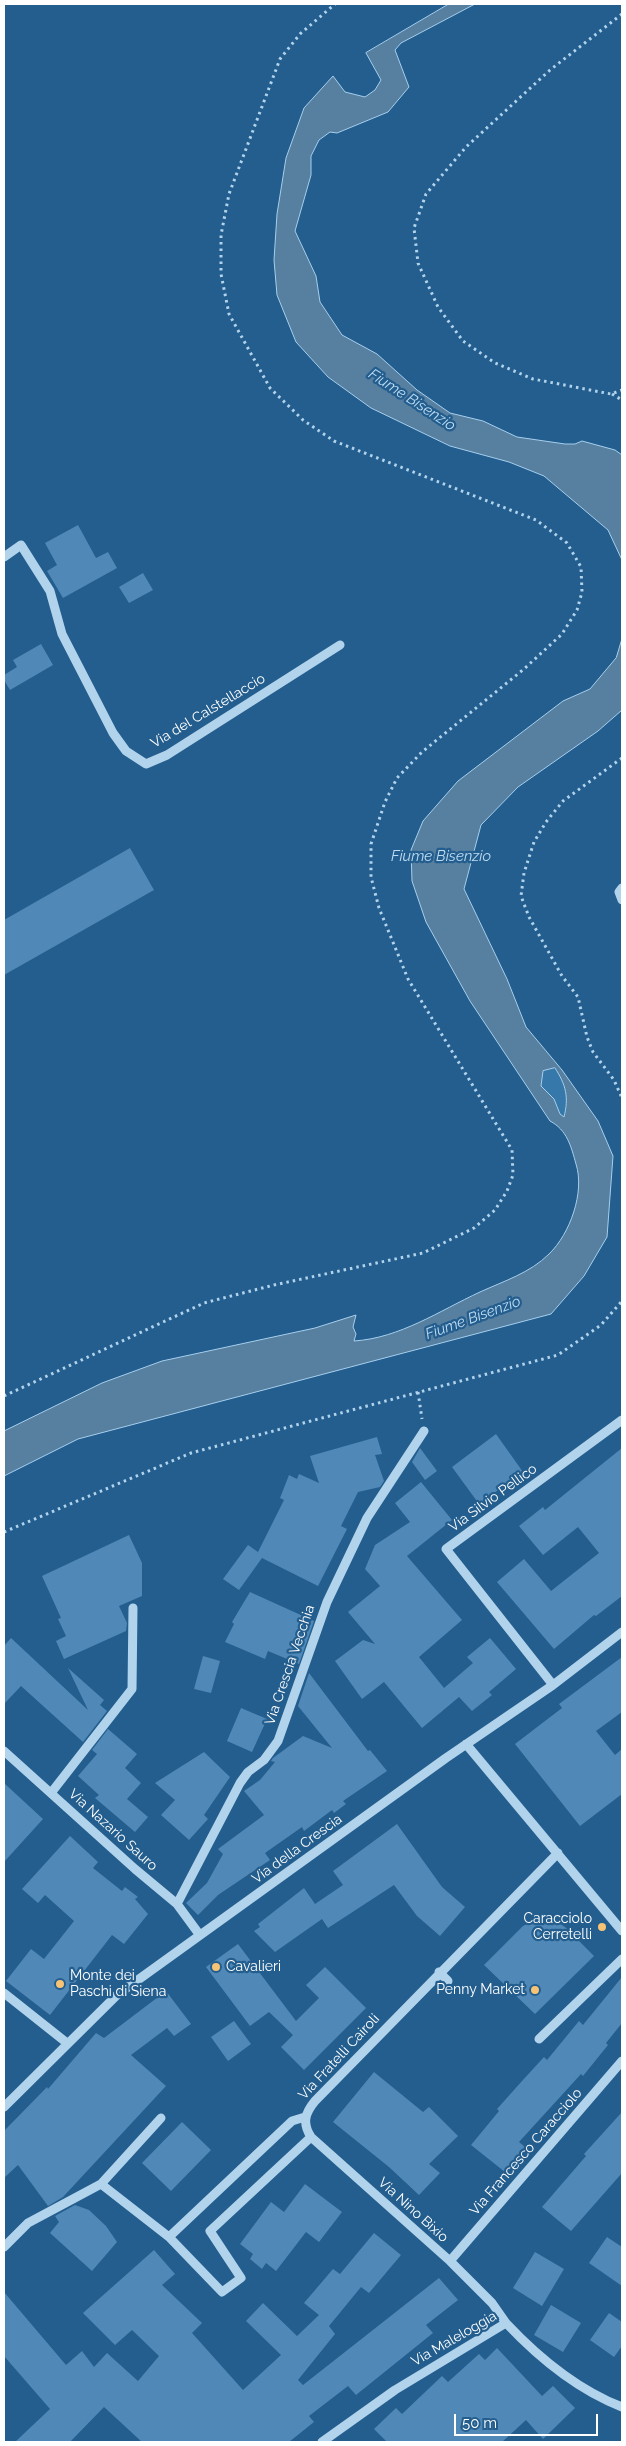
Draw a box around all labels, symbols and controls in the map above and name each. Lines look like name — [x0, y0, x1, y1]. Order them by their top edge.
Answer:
water label: Fiume Bisenzio — [365, 365, 459, 435]
street label: Via del Calstellaccio — [148, 670, 268, 752]
water label: Fiume Bisenzio — [391, 847, 491, 865]
water label: Fiume Bisenzio — [423, 1292, 523, 1344]
street label: Via Silvio Pellico — [446, 1460, 540, 1536]
street label: Via Crescia Vecchia — [262, 1603, 318, 1727]
street label: Via Nazario Sauro — [65, 1786, 161, 1874]
street label: Via della Crescia — [249, 1811, 345, 1887]
place label: Caracciolo Cerretelli — [523, 1911, 592, 1944]
marker: Caracciolo Cerretelli — [596, 1921, 608, 1933]
place label: Cavalieri — [226, 1959, 281, 1975]
marker: Cavalieri — [210, 1961, 222, 1973]
place label: Monte dei Paschi di Siena — [70, 1968, 166, 2000]
marker: Monte dei Paschi di Siena — [54, 1978, 66, 1990]
place label: Penny Market — [436, 1982, 525, 1998]
marker: Penny Market — [529, 1984, 541, 1996]
street label: Via Fratelli Cairoli — [295, 2011, 383, 2103]
street label: Via Francesco Caracciolo — [466, 2085, 586, 2219]
street label: Via Nino Bixio — [374, 2174, 452, 2246]
street label: Via Maleloggia — [408, 2308, 500, 2370]
scale bar — [456, 2404, 600, 2436]
text: 50 m — [462, 2414, 497, 2432]

